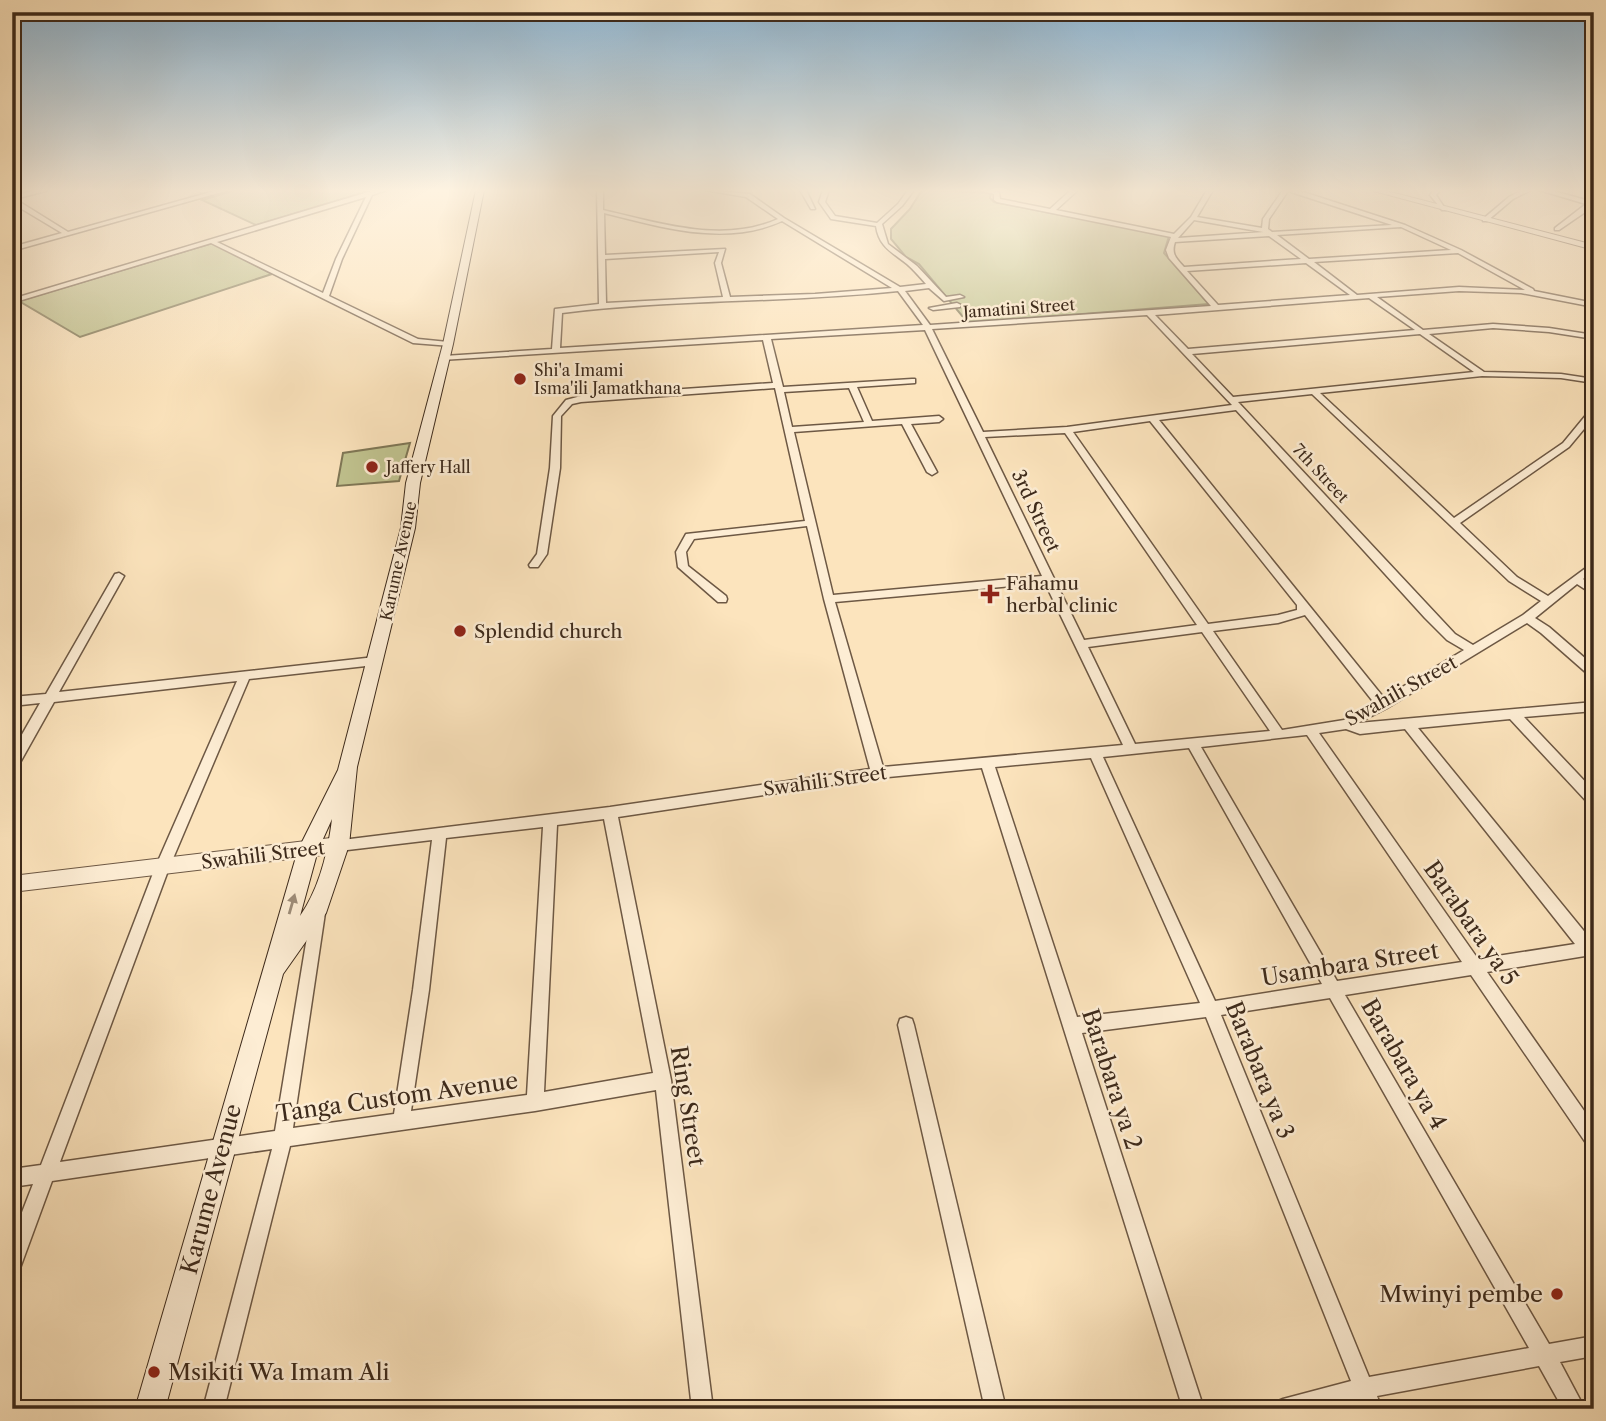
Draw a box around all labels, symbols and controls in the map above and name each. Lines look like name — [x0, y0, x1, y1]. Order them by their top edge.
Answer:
street label: Jamatini Street — [959, 294, 1076, 322]
place label: Shi'a Imami Isma'ili Jamatkhana — [534, 360, 682, 398]
marker: Shi'a Imami Isma'ili Jamatkhana — [512, 371, 528, 387]
street label: 7th Street — [1289, 439, 1353, 507]
place label: Jaffery Hall — [383, 457, 471, 477]
marker: Jaffery Hall — [364, 459, 380, 475]
street label: 3rd Street — [1007, 466, 1065, 556]
street label: Karume Avenue — [376, 499, 420, 623]
place label: Fahamu herbal clinic — [1006, 572, 1118, 617]
marker: Fahamu herbal clinic — [980, 584, 1000, 604]
place label: Splendid church — [474, 620, 622, 643]
marker: Splendid church — [452, 623, 468, 639]
street label: Swahili Street — [1341, 651, 1461, 731]
street label: Swahili Street — [762, 761, 888, 801]
street label: Swahili Street — [200, 836, 326, 874]
street label: Barabara ya 5 — [1418, 855, 1524, 991]
one-way arrow — [287, 893, 298, 915]
street label: Usambara Street — [1259, 936, 1441, 992]
street label: Barabara ya 4 — [1355, 994, 1453, 1134]
street label: Barabara ya 3 — [1220, 997, 1300, 1143]
street label: Barabara ya 2 — [1076, 1005, 1148, 1153]
street label: Ring Street — [665, 1044, 711, 1168]
street label: Tanga Custom Avenue — [274, 1066, 520, 1128]
street label: Karume Avenue — [175, 1101, 247, 1277]
place label: Mwinyi pembe — [1379, 1280, 1543, 1308]
marker: Mwinyi pembe — [1549, 1286, 1565, 1302]
place label: Msikiti Wa Imam Ali — [168, 1358, 390, 1386]
marker: Msikiti Wa Imam Ali — [146, 1364, 162, 1380]

